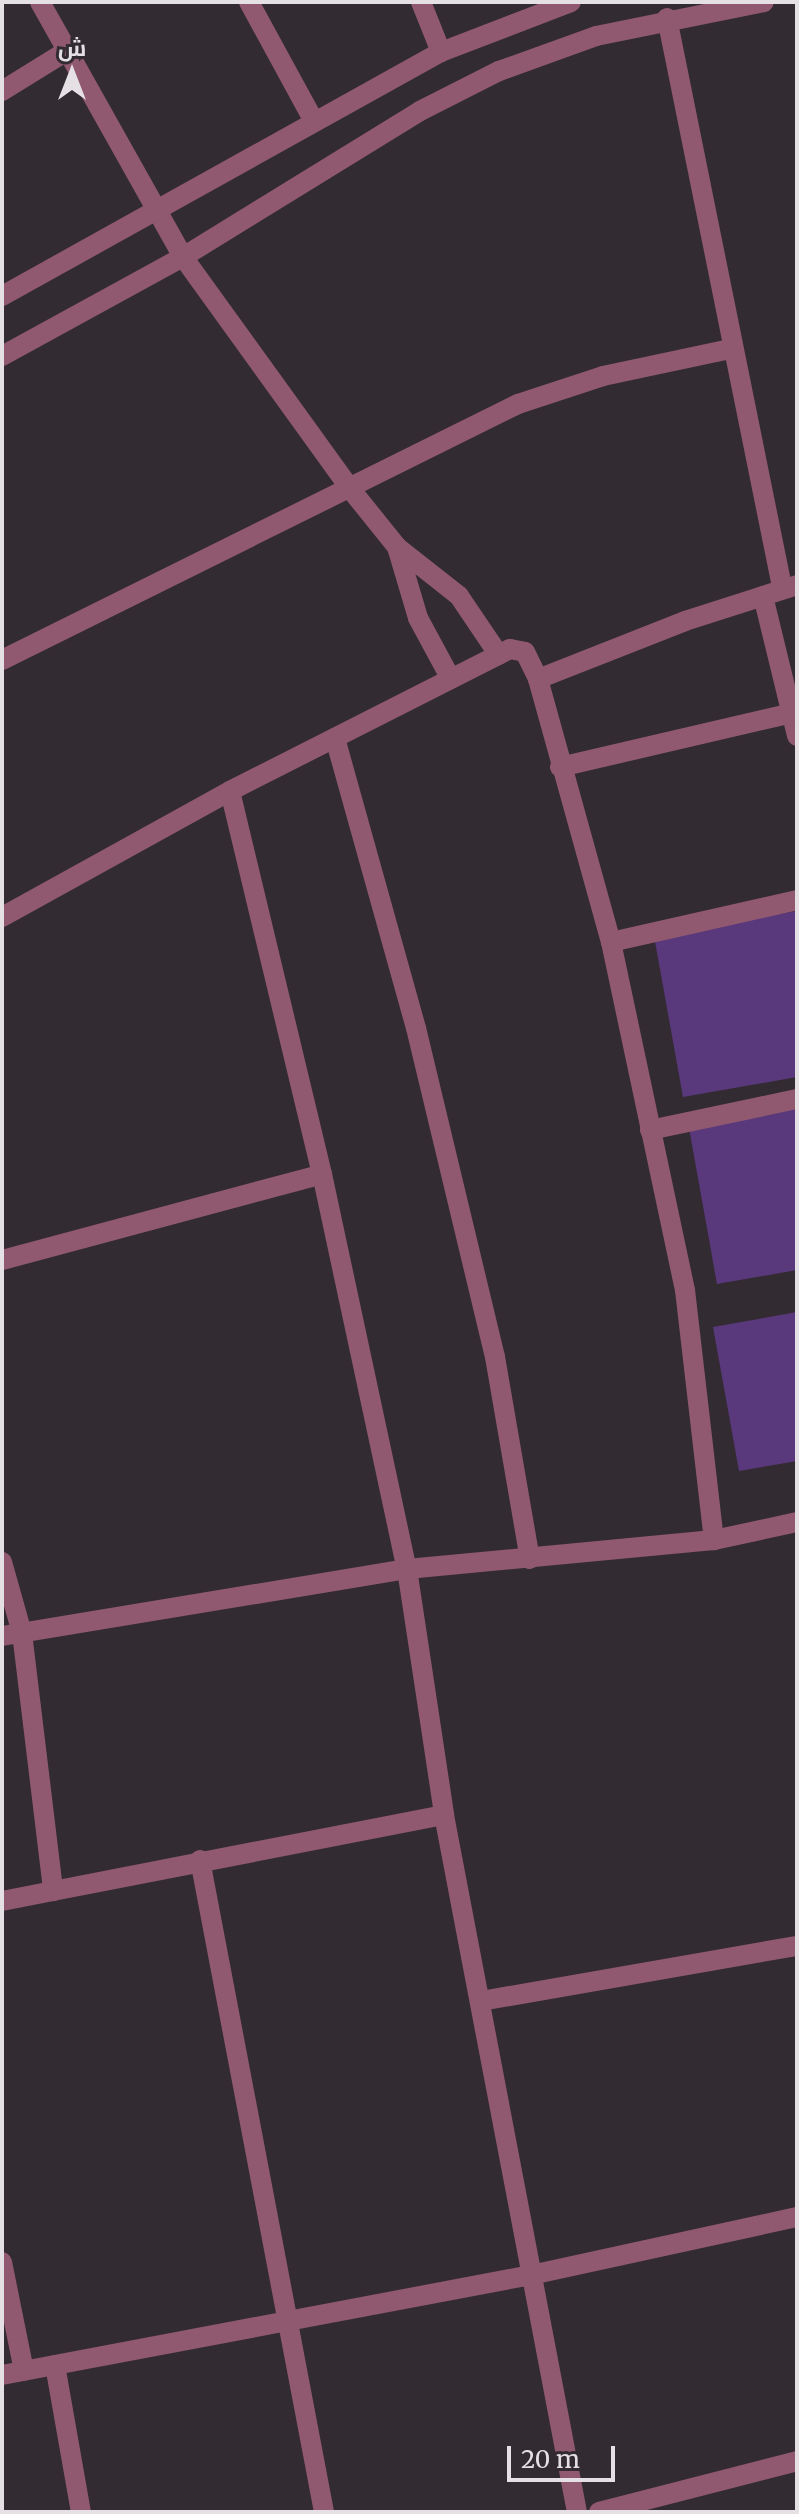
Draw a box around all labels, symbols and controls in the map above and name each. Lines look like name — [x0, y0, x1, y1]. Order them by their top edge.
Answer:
north arrow — [32, 32, 112, 112]
text: ش — [58, 34, 86, 62]
scale bar — [511, 2430, 619, 2480]
text: 20 m — [521, 2444, 580, 2475]

